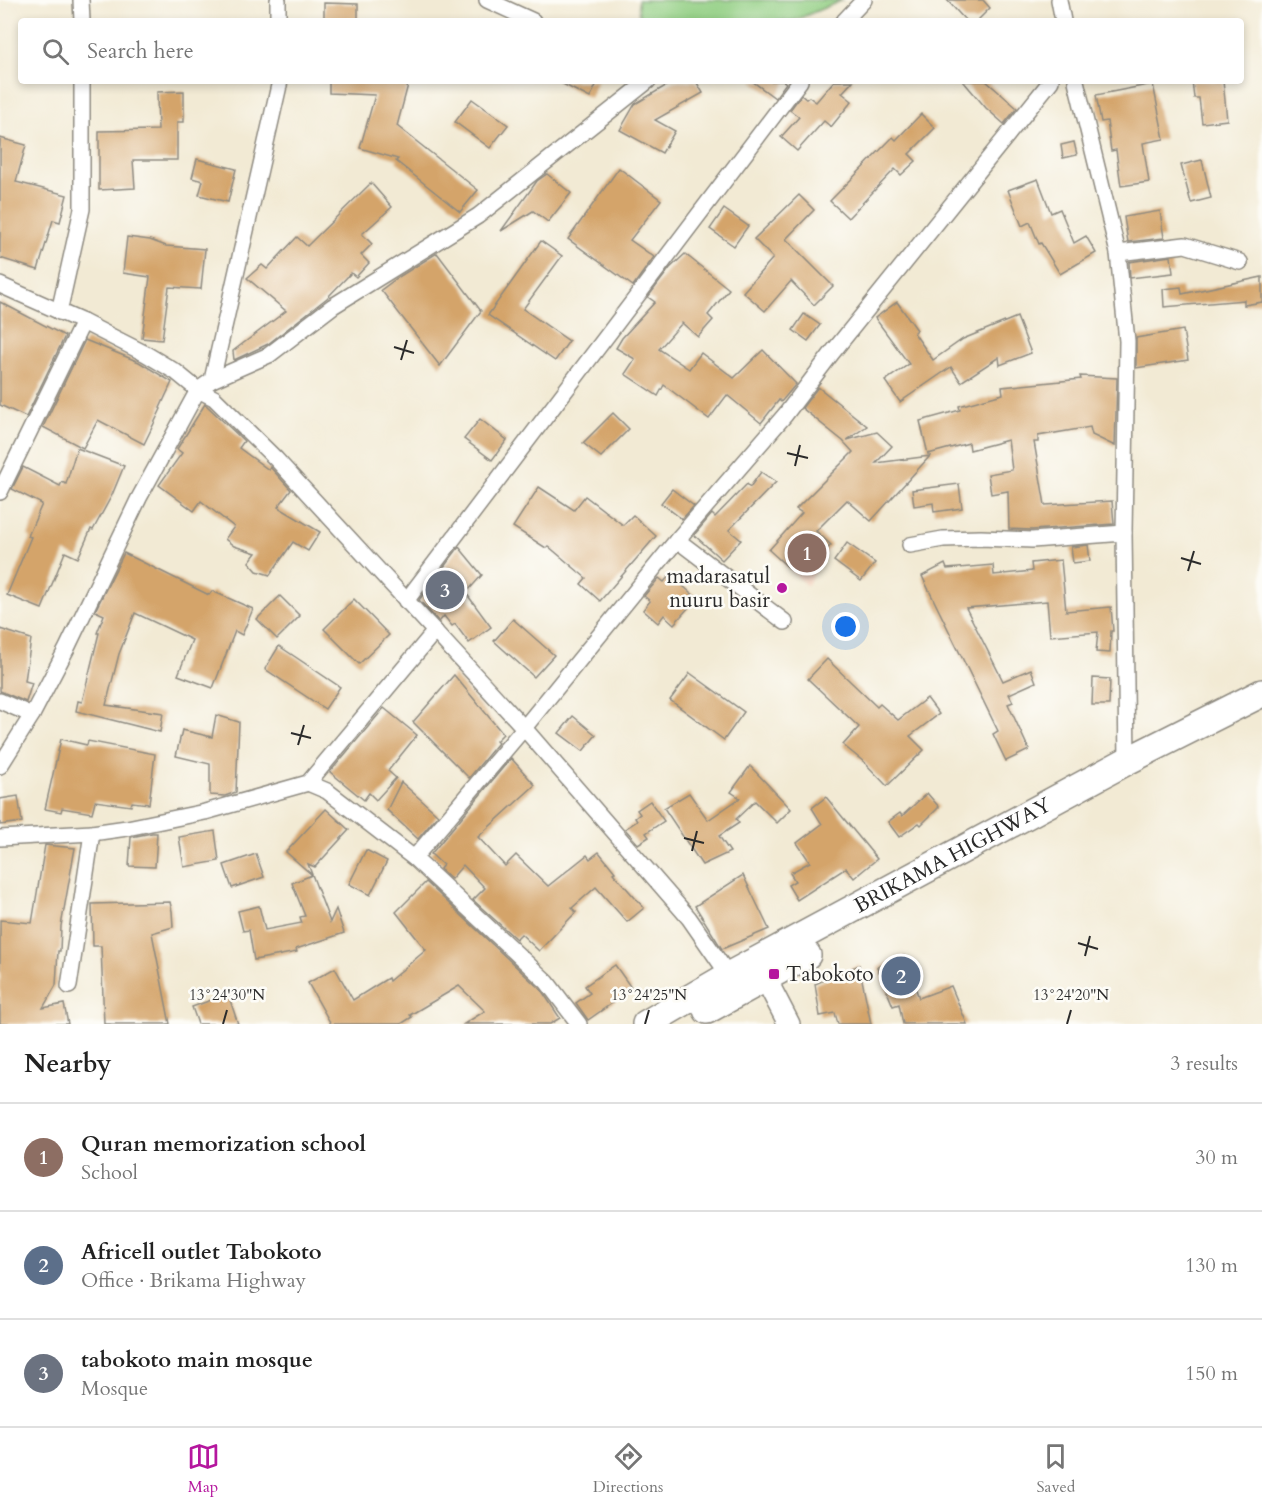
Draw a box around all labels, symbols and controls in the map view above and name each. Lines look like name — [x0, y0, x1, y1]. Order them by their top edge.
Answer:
search box — [18, 18, 1244, 84]
icon: search — [39, 35, 72, 68]
text: Search here — [87, 36, 194, 66]
pin: 1 — [788, 530, 826, 576]
place label: madarasatul nuuru basir — [667, 562, 770, 615]
pin: 3 — [426, 568, 464, 612]
marker: madarasatul nuuru basir — [775, 581, 789, 595]
your location — [831, 612, 860, 641]
street label: BRIKAMA HIGHWAY — [849, 790, 1056, 920]
pin: 2 — [882, 954, 920, 998]
place label: Tabokoto — [786, 960, 874, 989]
marker: Tabokoto — [767, 967, 781, 981]
text: 13°24'30"N — [189, 985, 265, 1005]
text: 13°24'25"N — [611, 985, 687, 1005]
text: 13°24'20"N — [1033, 985, 1109, 1005]
text: Nearby — [24, 1046, 112, 1081]
text: 3 results — [1170, 1050, 1238, 1077]
text: Quran memorization school — [81, 1129, 366, 1159]
text: 1 — [38, 1144, 49, 1171]
text: 30 m — [1195, 1144, 1238, 1171]
text: School — [81, 1159, 138, 1186]
text: Africell outlet Tabokoto — [81, 1237, 322, 1267]
text: 2 — [38, 1252, 49, 1279]
text: 130 m — [1185, 1252, 1238, 1279]
text: Office · Brikama Highway — [81, 1267, 306, 1294]
text: tabokoto main mosque — [81, 1345, 313, 1375]
text: 3 — [38, 1360, 49, 1387]
text: 150 m — [1185, 1360, 1238, 1387]
text: Mosque — [81, 1375, 148, 1402]
tab: Map — [187, 1440, 220, 1498]
tab: Directions — [593, 1440, 663, 1498]
tab: Saved — [1037, 1440, 1075, 1498]

